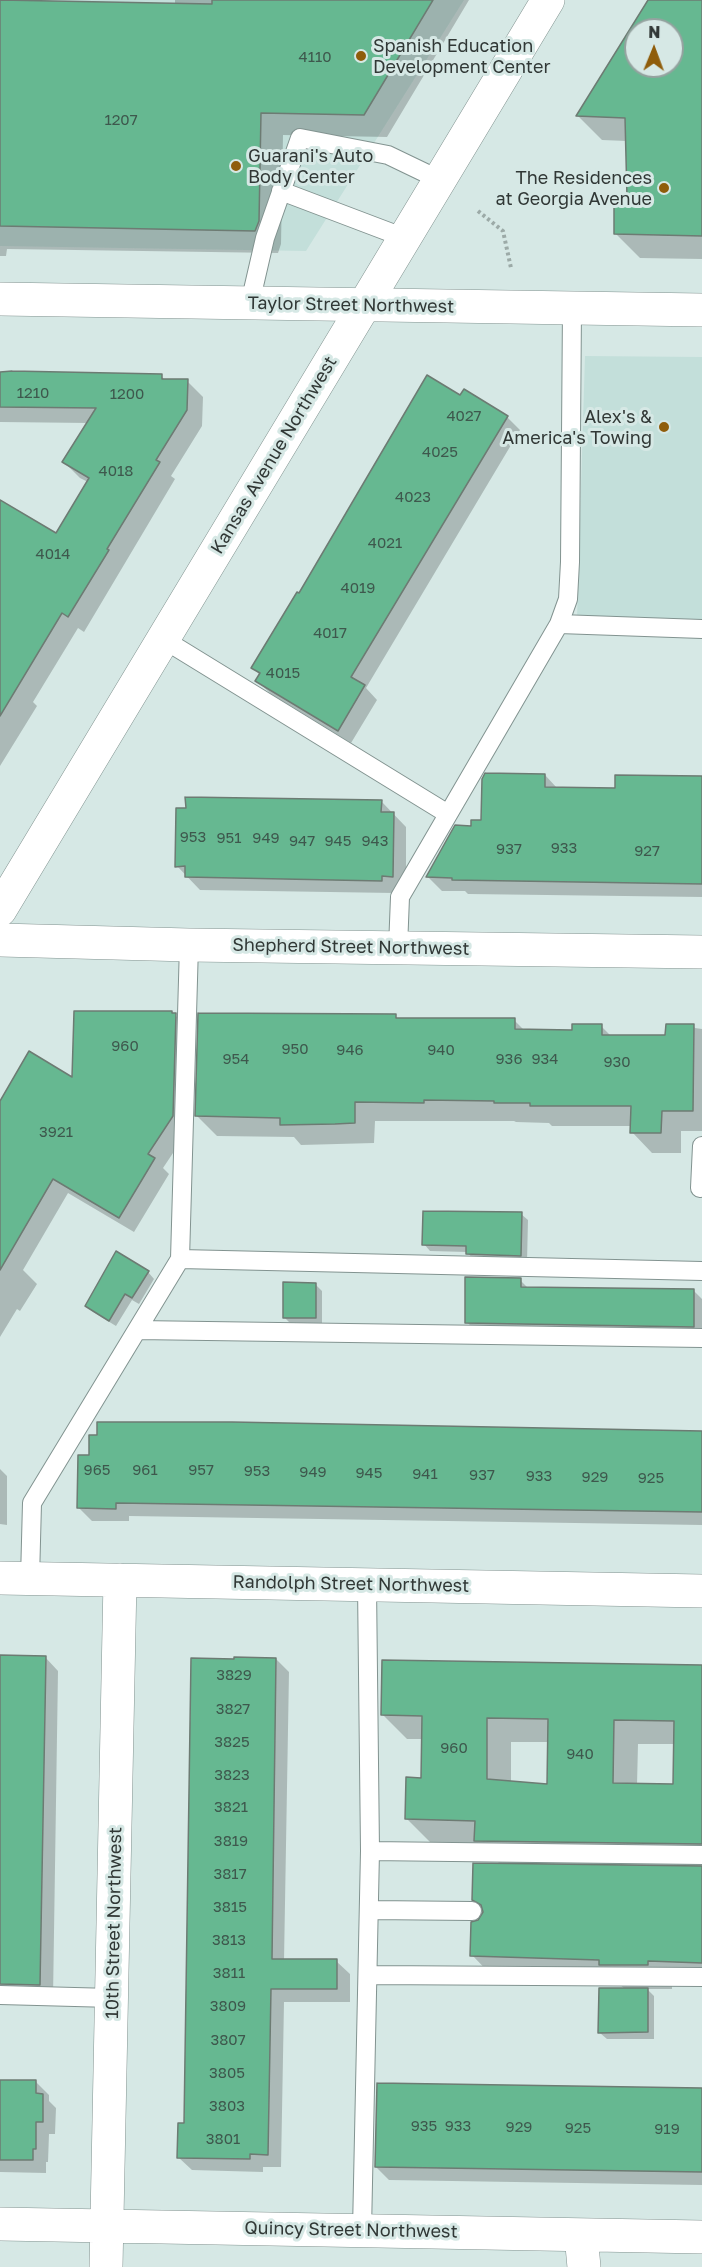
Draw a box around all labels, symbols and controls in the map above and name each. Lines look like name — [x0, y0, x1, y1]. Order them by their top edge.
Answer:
north arrow — [624, 18, 684, 78]
text: N — [648, 22, 661, 42]
place label: Spanish Education Development Center — [373, 35, 550, 78]
house number: 4110 — [299, 48, 331, 66]
marker: Spanish Education Development Center — [354, 49, 368, 63]
house number: 1207 — [104, 111, 138, 129]
place label: Guarani's Auto Body Center — [248, 145, 373, 188]
marker: Guarani's Auto Body Center — [229, 159, 243, 173]
place label: The Residences at Georgia Avenue — [495, 167, 652, 210]
marker: The Residences at Georgia Avenue — [657, 181, 671, 195]
street label: Taylor Street Northwest — [248, 292, 454, 318]
street label: Kansas Avenue Northwest — [206, 352, 342, 558]
house number: 1210 — [17, 384, 49, 402]
house number: 1200 — [110, 385, 144, 403]
place label: Alex's & America's Towing — [502, 406, 652, 448]
house number: 4027 — [446, 407, 482, 425]
marker: Alex's & America's Towing — [657, 420, 671, 434]
house number: 4025 — [422, 443, 458, 461]
house number: 4018 — [99, 462, 133, 480]
house number: 4023 — [395, 488, 431, 506]
house number: 4021 — [368, 534, 402, 552]
house number: 4014 — [36, 545, 70, 563]
house number: 4019 — [341, 579, 375, 597]
house number: 4017 — [313, 624, 347, 642]
house number: 4015 — [266, 664, 300, 682]
house number: 953 — [180, 828, 206, 846]
house number: 951 — [216, 829, 242, 847]
house number: 949 — [252, 829, 280, 847]
house number: 947 — [289, 832, 315, 850]
house number: 945 — [325, 832, 351, 850]
house number: 943 — [362, 832, 388, 850]
house number: 933 — [551, 839, 577, 857]
house number: 937 — [496, 840, 522, 858]
house number: 927 — [634, 842, 660, 860]
street label: Shepherd Street Northwest — [232, 934, 470, 960]
house number: 960 — [111, 1037, 139, 1055]
house number: 950 — [281, 1040, 309, 1058]
house number: 946 — [336, 1041, 364, 1059]
house number: 940 — [427, 1041, 455, 1059]
house number: 954 — [223, 1050, 249, 1068]
house number: 936 — [496, 1050, 522, 1068]
house number: 934 — [532, 1050, 558, 1068]
house number: 930 — [603, 1053, 631, 1071]
house number: 3921 — [39, 1123, 73, 1141]
house number: 965 — [84, 1461, 110, 1479]
house number: 961 — [132, 1461, 158, 1479]
house number: 957 — [188, 1461, 214, 1479]
house number: 953 — [244, 1462, 270, 1480]
house number: 949 — [299, 1463, 327, 1481]
house number: 945 — [356, 1464, 382, 1482]
house number: 941 — [412, 1465, 438, 1483]
house number: 937 — [469, 1466, 495, 1484]
house number: 933 — [526, 1467, 552, 1485]
house number: 929 — [582, 1468, 608, 1486]
house number: 925 — [638, 1469, 664, 1487]
street label: Randolph Street Northwest — [232, 1571, 470, 1597]
house number: 3829 — [216, 1666, 252, 1684]
house number: 3827 — [216, 1700, 250, 1718]
house number: 3825 — [214, 1733, 250, 1751]
house number: 960 — [440, 1739, 468, 1757]
house number: 940 — [566, 1745, 594, 1763]
house number: 3823 — [214, 1766, 250, 1784]
house number: 3821 — [214, 1798, 248, 1816]
street label: 10th Street Northwest — [102, 1827, 126, 2019]
house number: 3819 — [214, 1832, 248, 1850]
house number: 3817 — [213, 1865, 247, 1883]
house number: 3815 — [213, 1898, 247, 1916]
house number: 3813 — [212, 1931, 246, 1949]
house number: 3811 — [213, 1964, 245, 1982]
house number: 3809 — [210, 1997, 246, 2015]
house number: 3807 — [210, 2031, 246, 2049]
house number: 3805 — [209, 2064, 245, 2082]
house number: 3803 — [209, 2097, 245, 2115]
house number: 935 — [411, 2117, 437, 2135]
house number: 933 — [445, 2117, 471, 2135]
house number: 929 — [506, 2118, 532, 2136]
house number: 925 — [565, 2119, 591, 2137]
house number: 919 — [654, 2120, 680, 2138]
house number: 3801 — [206, 2130, 240, 2148]
street label: Quincy Street Northwest — [244, 2217, 458, 2243]

